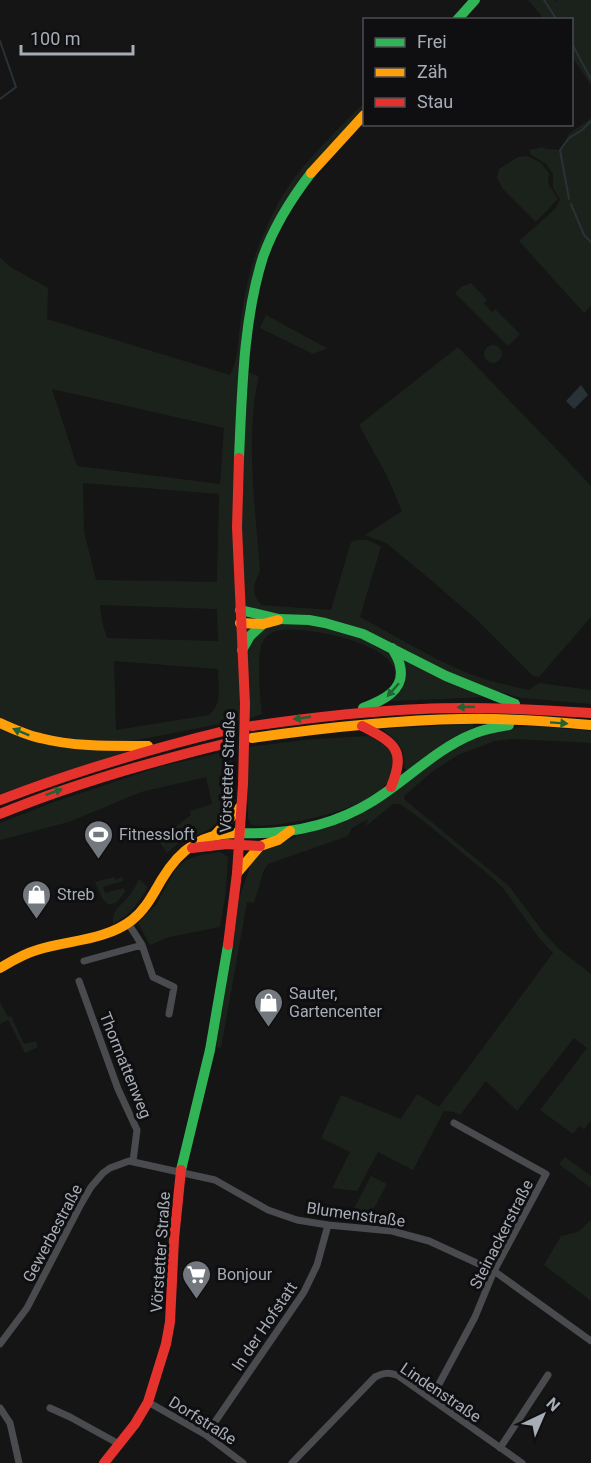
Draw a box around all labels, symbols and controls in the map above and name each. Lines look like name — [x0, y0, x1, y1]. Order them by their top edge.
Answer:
scale bar — [21, 18, 134, 56]
legend — [363, 18, 573, 126]
text: 100 m — [30, 28, 81, 49]
text: Frei — [417, 31, 447, 52]
text: Zäh — [417, 61, 448, 82]
text: Stau — [417, 91, 453, 112]
one-way arrow — [386, 682, 399, 698]
one-way arrow — [456, 702, 475, 712]
street label: Vörstetter Straße — [216, 711, 239, 833]
one-way arrow — [292, 713, 311, 722]
one-way arrow — [549, 718, 568, 728]
one-way arrow — [11, 727, 29, 737]
one-way arrow — [46, 787, 64, 797]
sports icon: Fitnessloft — [82, 818, 114, 860]
place label: Fitnessloft — [119, 825, 195, 844]
shop icon: Streb — [20, 878, 52, 920]
place label: Streb — [57, 885, 94, 904]
place label: Sauter, Gartencenter — [289, 984, 382, 1021]
shop icon: Sauter, Gartencenter — [252, 986, 284, 1028]
street label: Thormattenweg — [96, 1009, 155, 1121]
street label: Steinackerstraße — [466, 1176, 537, 1292]
street label: Gewerbestraße — [19, 1181, 86, 1285]
street label: Vörstetter Straße — [147, 1191, 174, 1313]
street label: Blumenstraße — [305, 1198, 406, 1231]
supermarket icon: Bonjour — [180, 1258, 212, 1300]
place label: Bonjour — [217, 1265, 273, 1284]
street label: In der Hofstatt — [228, 1278, 301, 1374]
street label: Lindenstraße — [397, 1359, 485, 1426]
north arrow — [513, 1385, 573, 1445]
street label: Dorfstraße — [165, 1392, 240, 1449]
text: N — [542, 1394, 564, 1415]

